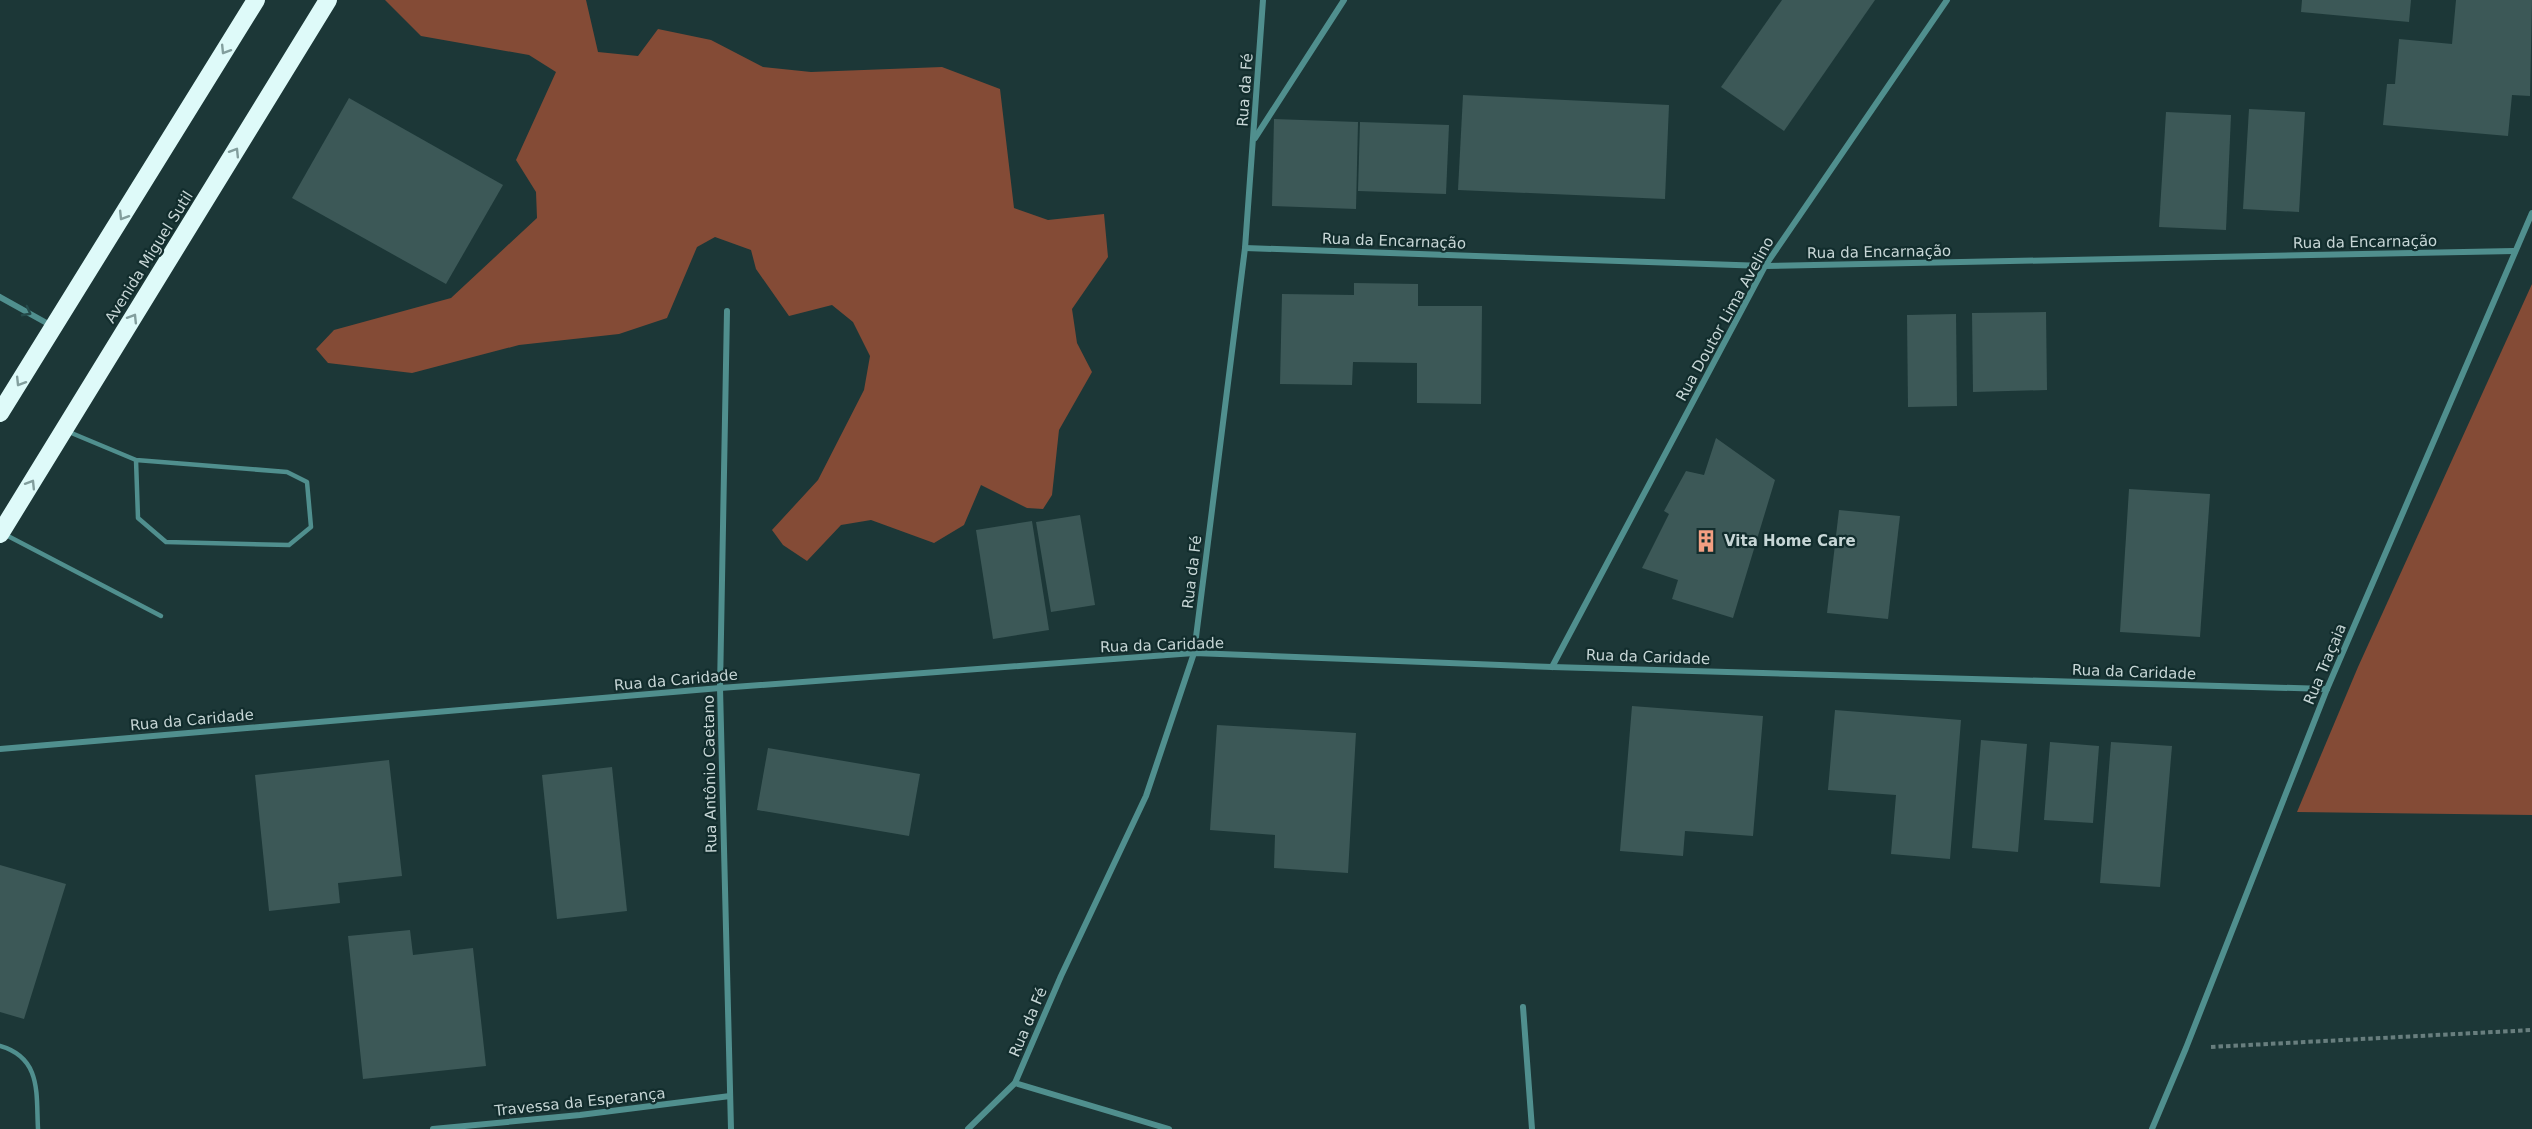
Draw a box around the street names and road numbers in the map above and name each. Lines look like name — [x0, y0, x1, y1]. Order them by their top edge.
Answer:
street label: Rua da Fé — [1233, 53, 1257, 127]
street label: Avenida Miguel Sutil — [101, 188, 197, 326]
street label: Rua da Encarnação — [1322, 229, 1466, 253]
street label: Rua da Encarnação — [2293, 232, 2437, 252]
street label: Rua Doutor Lima Avelino — [1672, 234, 1778, 404]
street label: Rua da Encarnação — [1807, 242, 1951, 262]
street label: Rua da Fé — [1179, 534, 1205, 610]
street label: Rua Traçaia — [2300, 621, 2350, 707]
street label: Rua da Caridade — [1100, 634, 1224, 656]
street label: Rua da Caridade — [1586, 646, 1710, 668]
street label: Rua da Caridade — [2072, 661, 2196, 683]
street label: Rua da Caridade — [613, 666, 739, 694]
street label: Rua Antônio Caetano — [700, 695, 720, 853]
street label: Rua da Caridade — [129, 706, 255, 734]
street label: Rua da Fé — [1005, 985, 1051, 1059]
street label: Travessa da Esperança — [493, 1084, 666, 1120]

